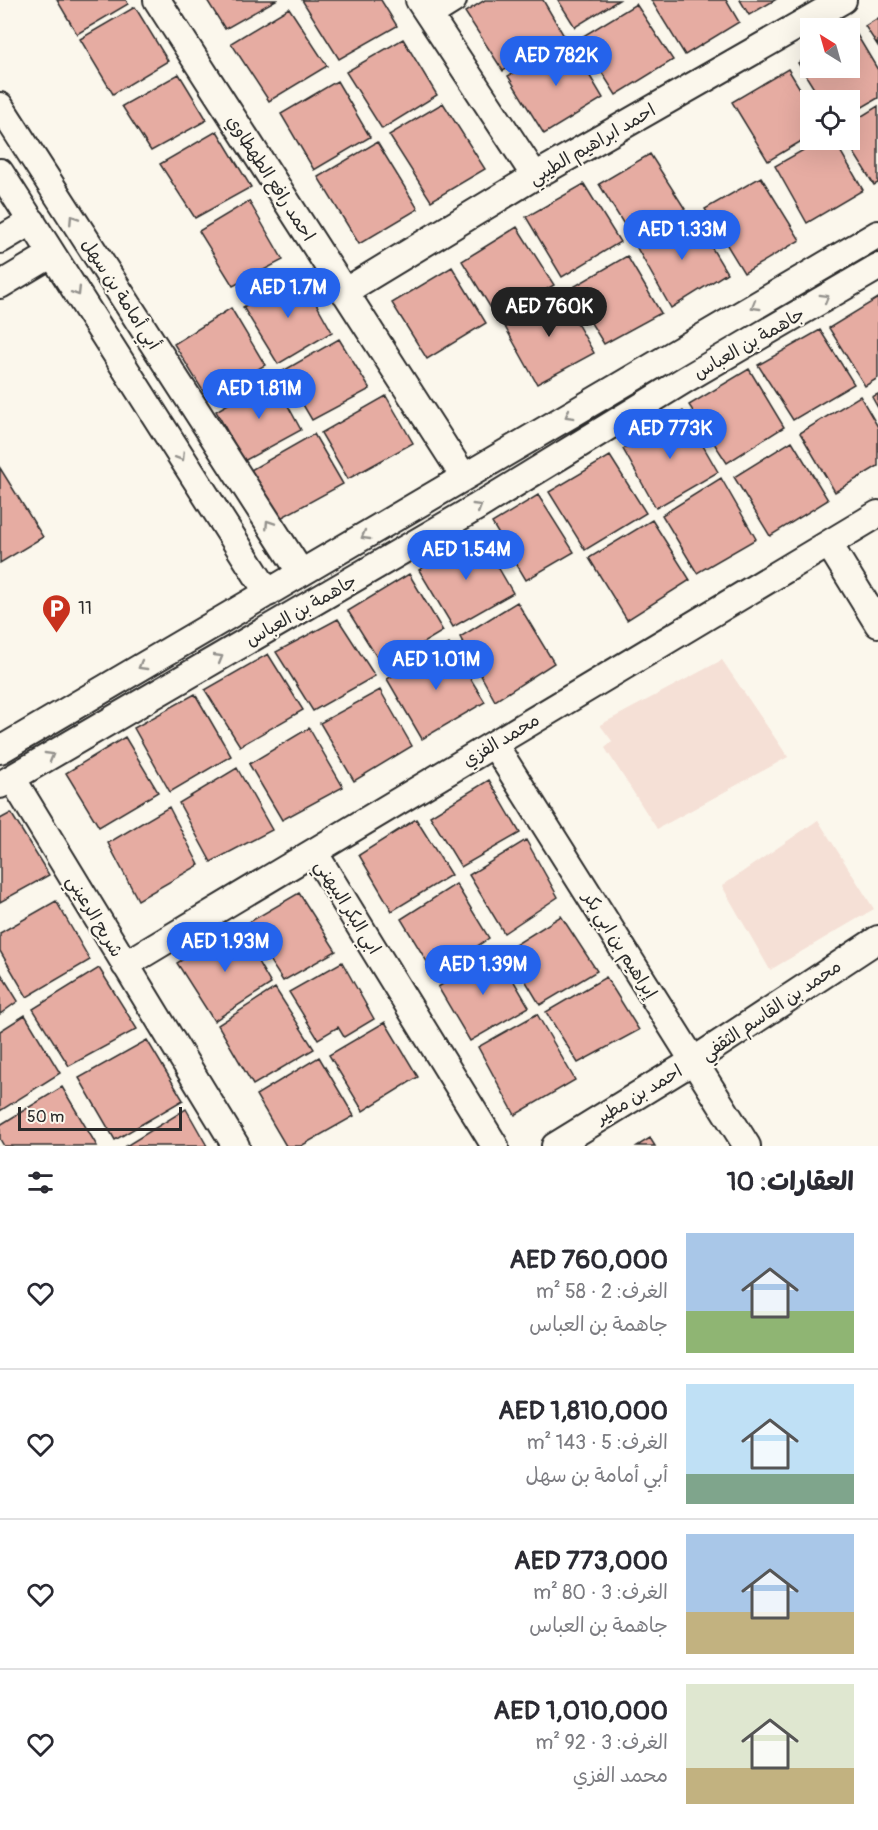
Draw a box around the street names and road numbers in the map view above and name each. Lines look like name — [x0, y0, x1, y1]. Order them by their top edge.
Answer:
street label: احمد ابراهيم الطيبي — [525, 99, 662, 194]
street label: احمد رافع الطهطاوي — [220, 111, 320, 246]
street label: أبي أمامة بن سهل — [73, 234, 165, 357]
street label: جاهمة بن العباس — [689, 302, 809, 385]
street label: جاهمة بن العباس — [241, 569, 361, 652]
street label: محمد الفزي — [459, 708, 544, 773]
street label: ابي البكر البيهني — [306, 856, 386, 961]
street label: شريح الرعيني — [58, 871, 128, 964]
street label: إبراهيم بن ابي بكر — [573, 886, 662, 1005]
street label: محمد بن القاسم الثقفي — [697, 955, 848, 1069]
street label: احمد بن مطير — [590, 1060, 687, 1130]

